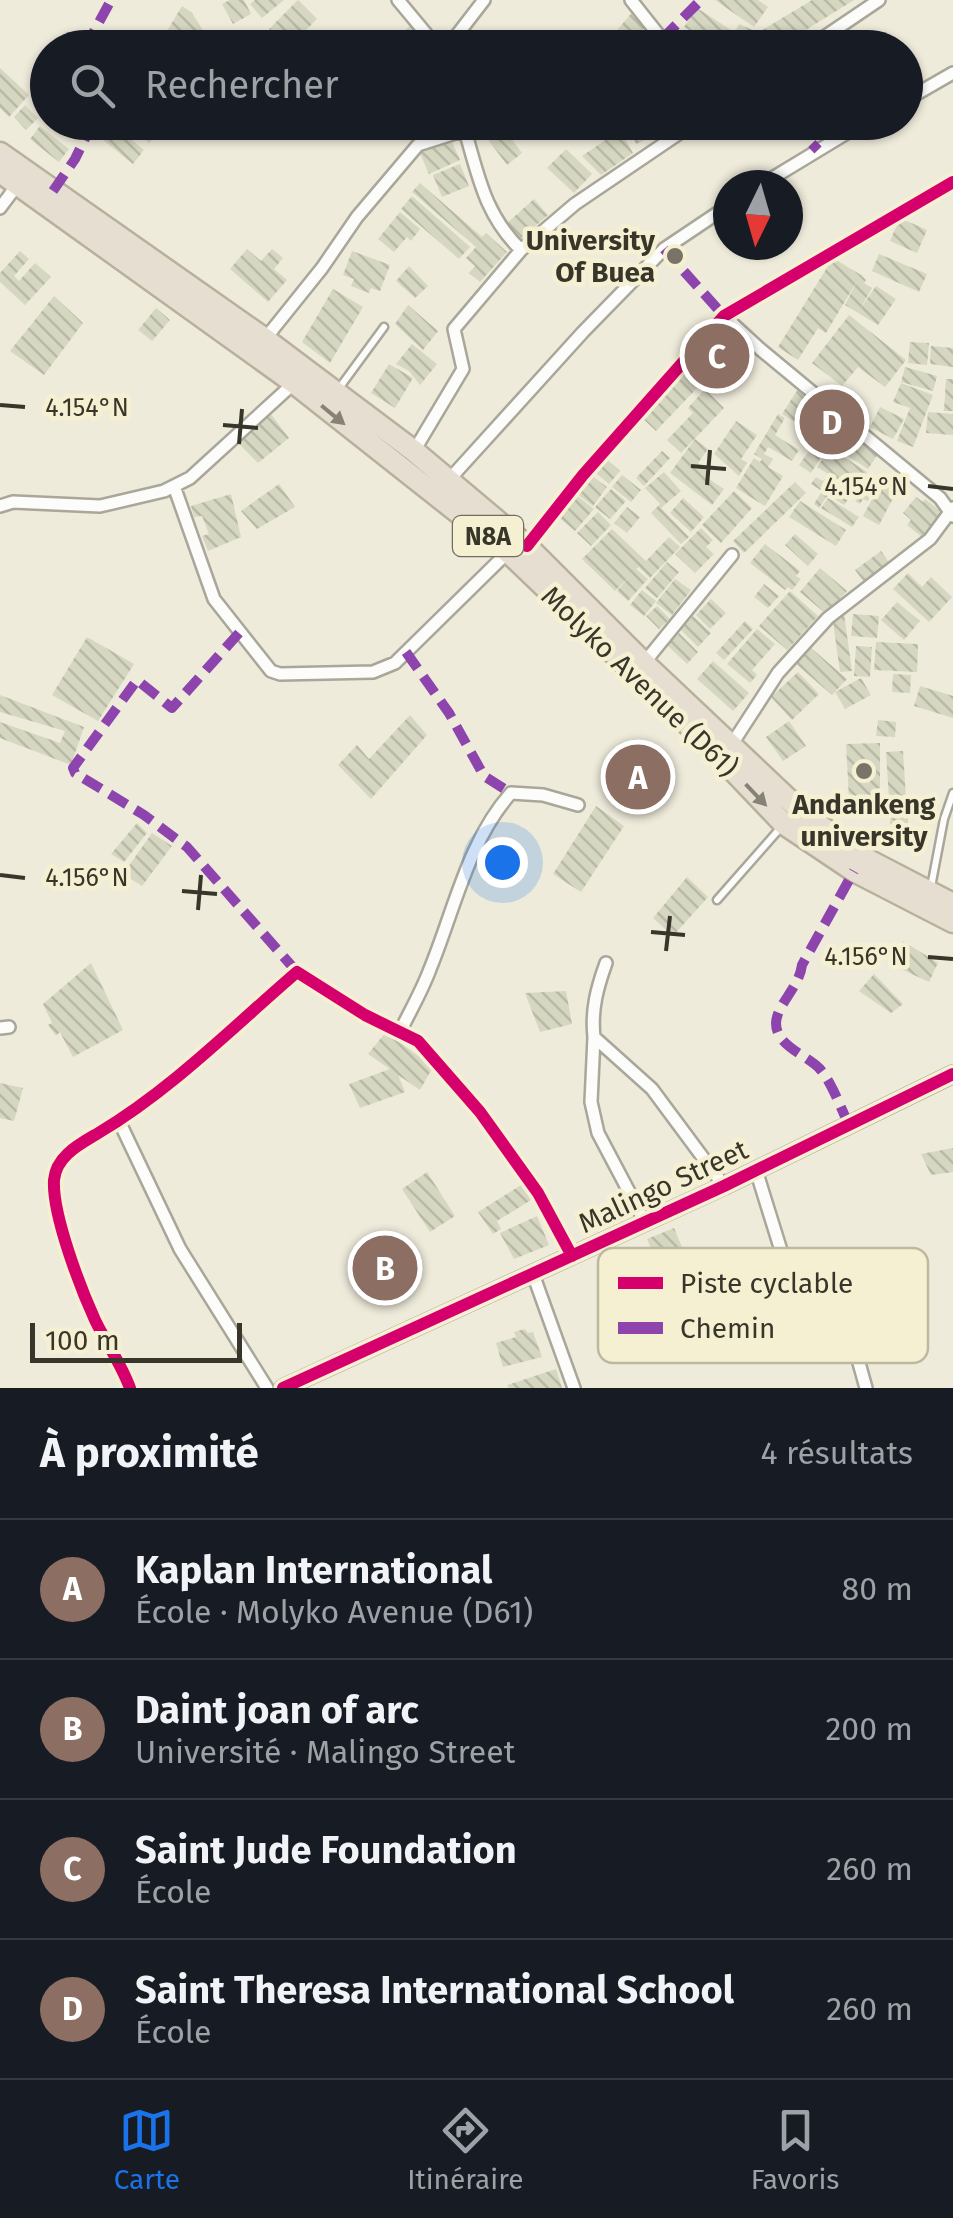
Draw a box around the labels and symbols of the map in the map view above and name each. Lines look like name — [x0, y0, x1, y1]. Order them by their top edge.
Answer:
north arrow — [713, 170, 803, 260]
place label: University Of Buea — [526, 224, 655, 289]
marker: University Of Buea — [664, 245, 686, 267]
pin: C — [684, 318, 750, 394]
pin: D — [800, 384, 864, 460]
text: 4.154°N — [45, 393, 129, 423]
one-way arrow — [321, 404, 346, 425]
text: 4.154°N — [824, 472, 908, 502]
road number: N8A — [453, 516, 523, 556]
street label: Molyko Avenue (D61) — [535, 579, 745, 783]
pin: A — [606, 740, 670, 814]
marker: Andankeng university — [853, 760, 875, 782]
one-way arrow — [744, 783, 767, 807]
place label: Andankeng university — [791, 788, 936, 853]
your location — [477, 837, 528, 888]
text: 4.156°N — [45, 863, 129, 893]
text: 4.156°N — [824, 942, 908, 972]
street label: Malingo Street — [573, 1132, 754, 1240]
pin: B — [352, 1230, 418, 1306]
legend — [598, 1248, 928, 1363]
text: Piste cyclable — [680, 1267, 853, 1300]
text: Chemin — [680, 1312, 775, 1345]
scale bar — [30, 1318, 242, 1362]

